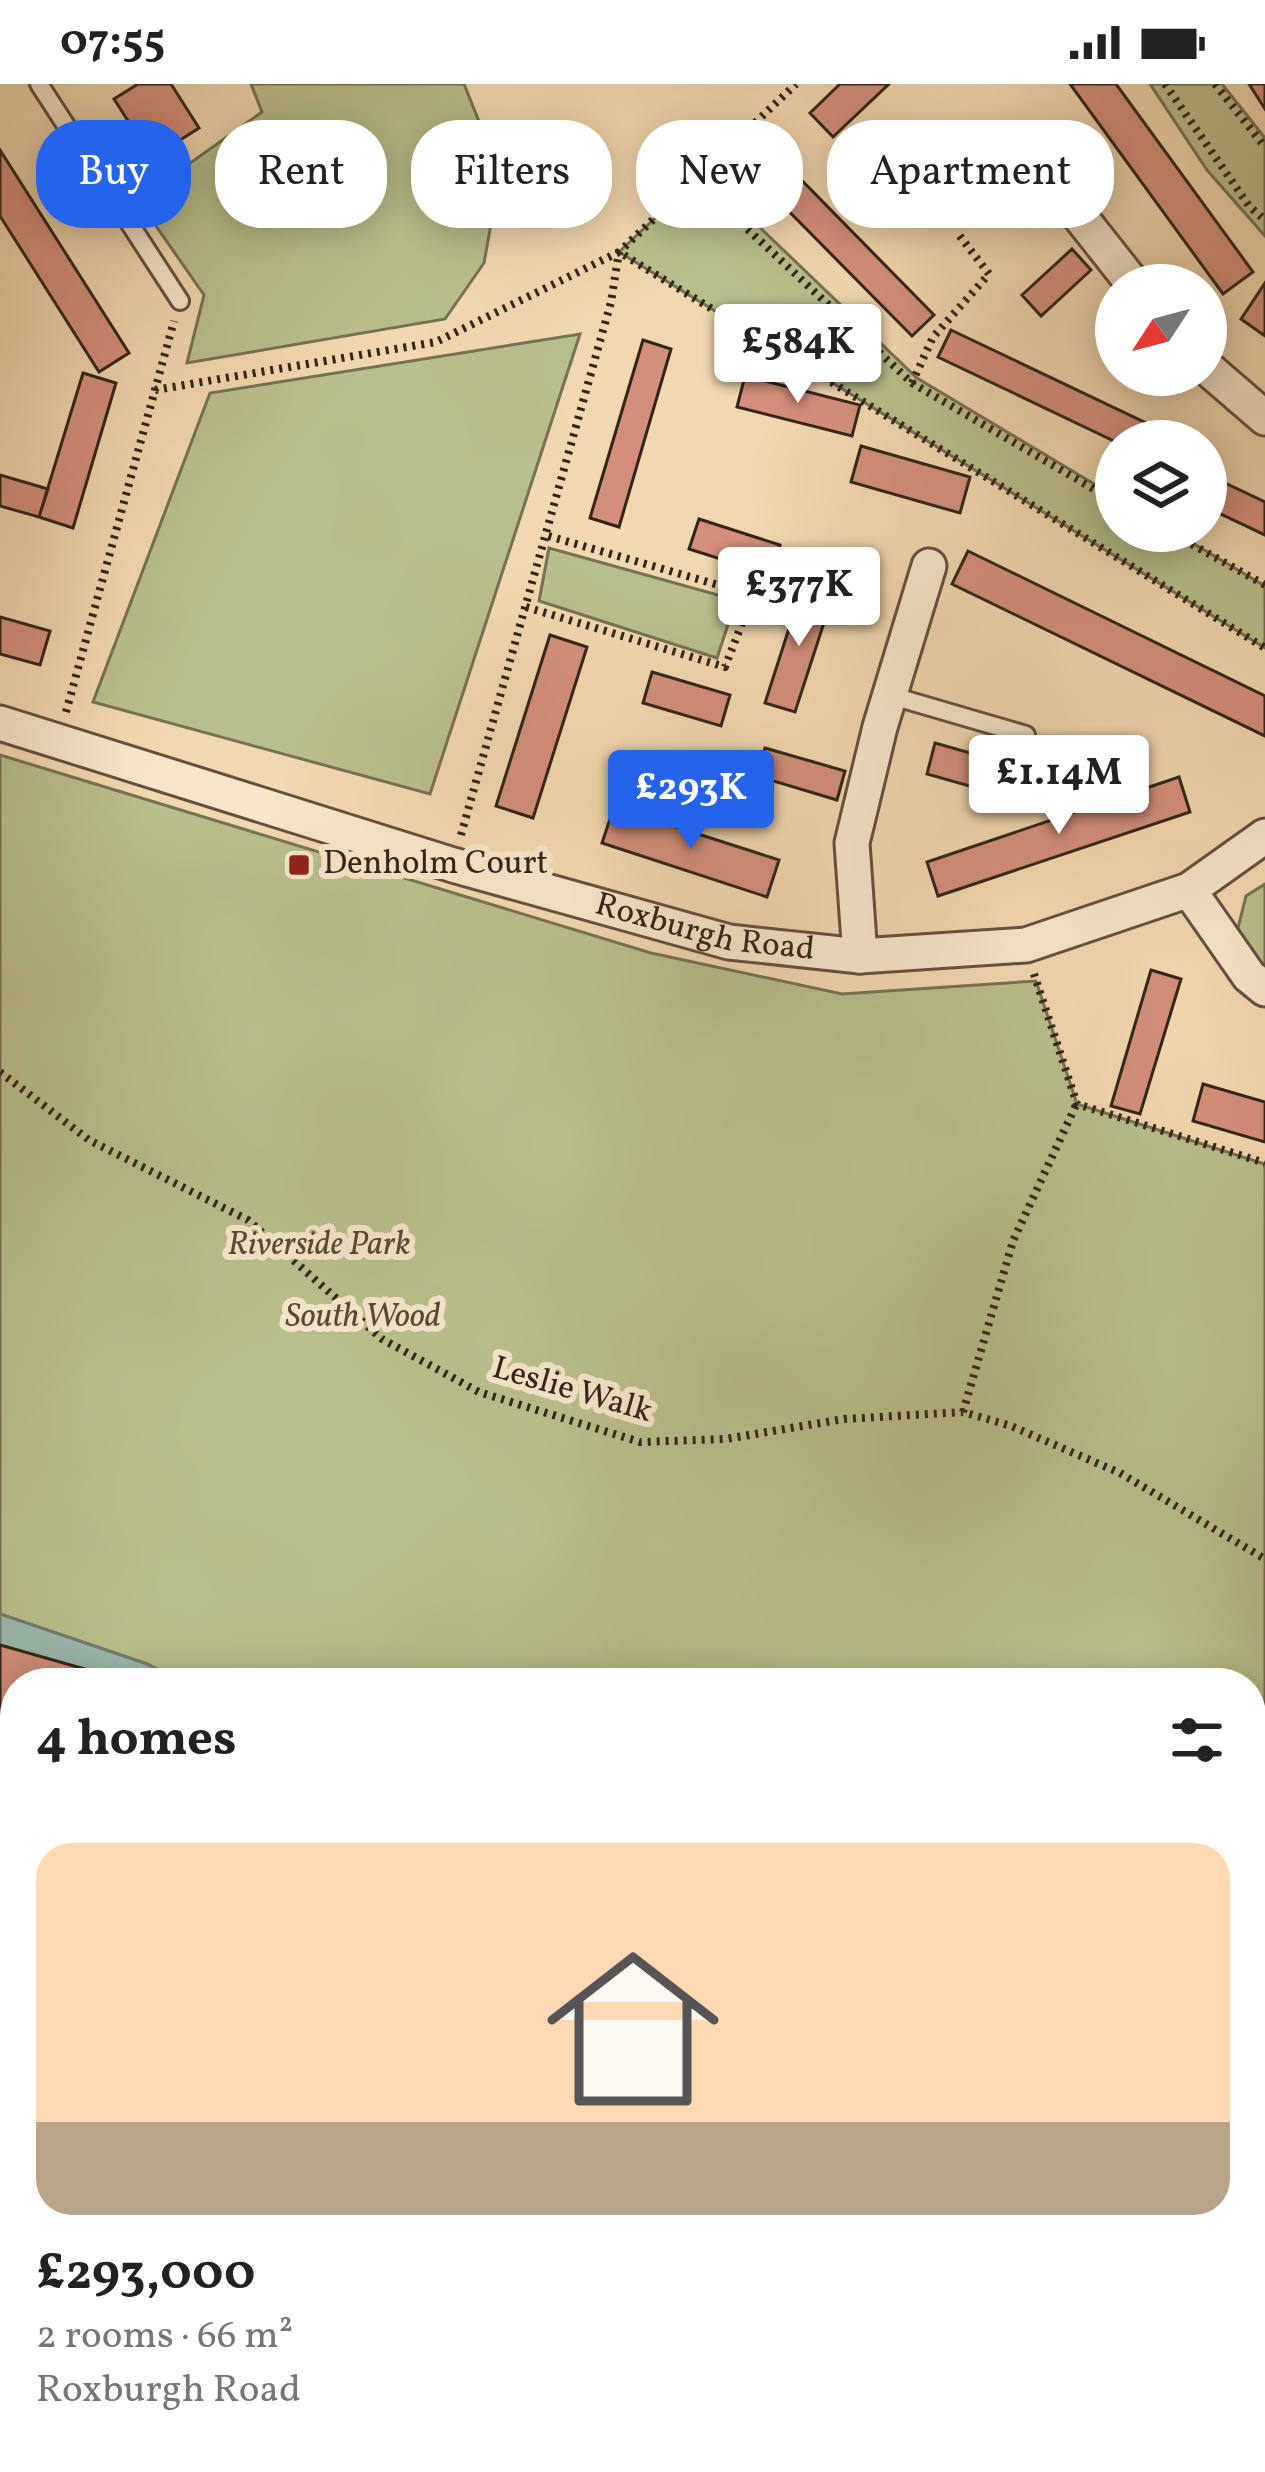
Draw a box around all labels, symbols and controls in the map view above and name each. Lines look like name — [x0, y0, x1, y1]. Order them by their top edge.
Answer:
text: 07:55 — [60, 11, 165, 74]
chip: Buy — [36, 120, 191, 228]
chip: Rent — [215, 120, 387, 228]
chip: Filters — [411, 120, 612, 228]
chip: New — [636, 120, 803, 228]
chip: Apartment — [827, 120, 1114, 228]
north arrow — [1095, 264, 1227, 396]
map controls — [1095, 264, 1227, 552]
pin: £584K — [714, 304, 882, 406]
text: £584K — [741, 316, 855, 370]
button: layers — [1095, 420, 1227, 552]
pin: £377K — [715, 547, 883, 649]
text: £377K — [745, 559, 853, 613]
pin: £1.14M — [961, 735, 1157, 837]
text: £1.14M — [996, 747, 1122, 801]
pin: £293K — [607, 750, 775, 852]
text: £293K — [635, 762, 747, 816]
place label: Denholm Court — [323, 842, 548, 888]
marker: Denholm Court — [286, 852, 312, 878]
street label: Roxburgh Road — [590, 883, 817, 974]
park label: Riverside Park — [227, 1223, 411, 1269]
park label: South Wood — [285, 1295, 441, 1341]
street label: Leslie Walk — [487, 1346, 657, 1436]
text: 4 homes — [36, 1705, 237, 1776]
icon: filters — [1164, 1707, 1230, 1773]
icon: home — [525, 1921, 741, 2137]
text: £293,000 — [36, 2239, 255, 2310]
text: 2 rooms · 66 m² — [36, 2310, 293, 2364]
text: Roxburgh Road — [36, 2364, 301, 2418]

